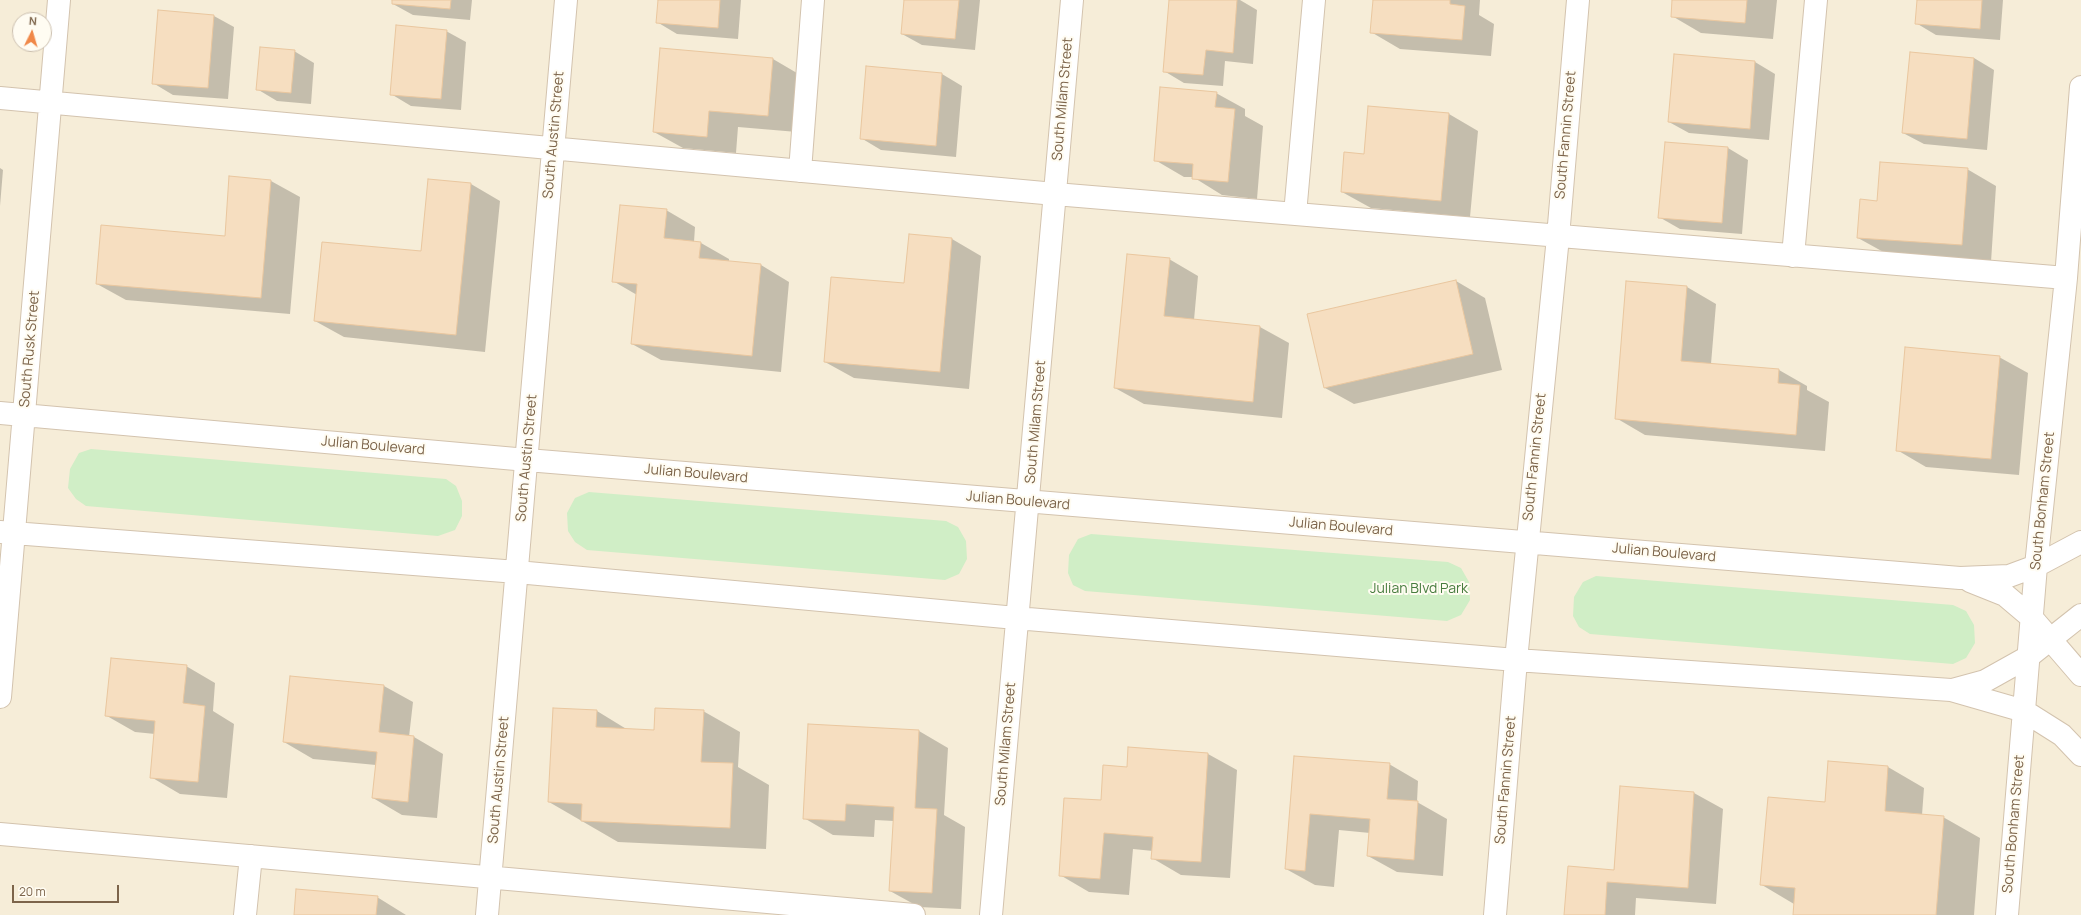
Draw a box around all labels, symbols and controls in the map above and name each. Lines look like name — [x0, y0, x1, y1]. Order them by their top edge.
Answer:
north arrow — [12, 12, 52, 52]
text: N — [28, 13, 38, 28]
street label: South Milam Street — [1049, 37, 1077, 161]
street label: South Fannin Street — [1552, 70, 1580, 200]
street label: South Austin Street — [540, 71, 568, 199]
street label: South Rusk Street — [17, 290, 43, 408]
street label: South Milam Street — [1022, 360, 1050, 484]
street label: South Fannin Street — [1520, 392, 1550, 522]
street label: South Austin Street — [513, 394, 541, 522]
street label: South Bonham Street — [2027, 431, 2059, 571]
street label: Julian Boulevard — [320, 433, 426, 459]
street label: Julian Boulevard — [643, 461, 749, 487]
street label: Julian Boulevard — [965, 488, 1071, 514]
street label: Julian Boulevard — [1288, 514, 1394, 540]
street label: Julian Boulevard — [1611, 540, 1717, 566]
park label: Julian Blvd Park — [1370, 581, 1468, 597]
street label: South Milam Street — [992, 682, 1020, 806]
street label: South Fannin Street — [1492, 715, 1520, 845]
street label: South Austin Street — [485, 716, 513, 844]
street label: South Bonham Street — [2000, 754, 2028, 894]
scale bar — [14, 877, 121, 903]
text: 20 m — [19, 883, 46, 900]

